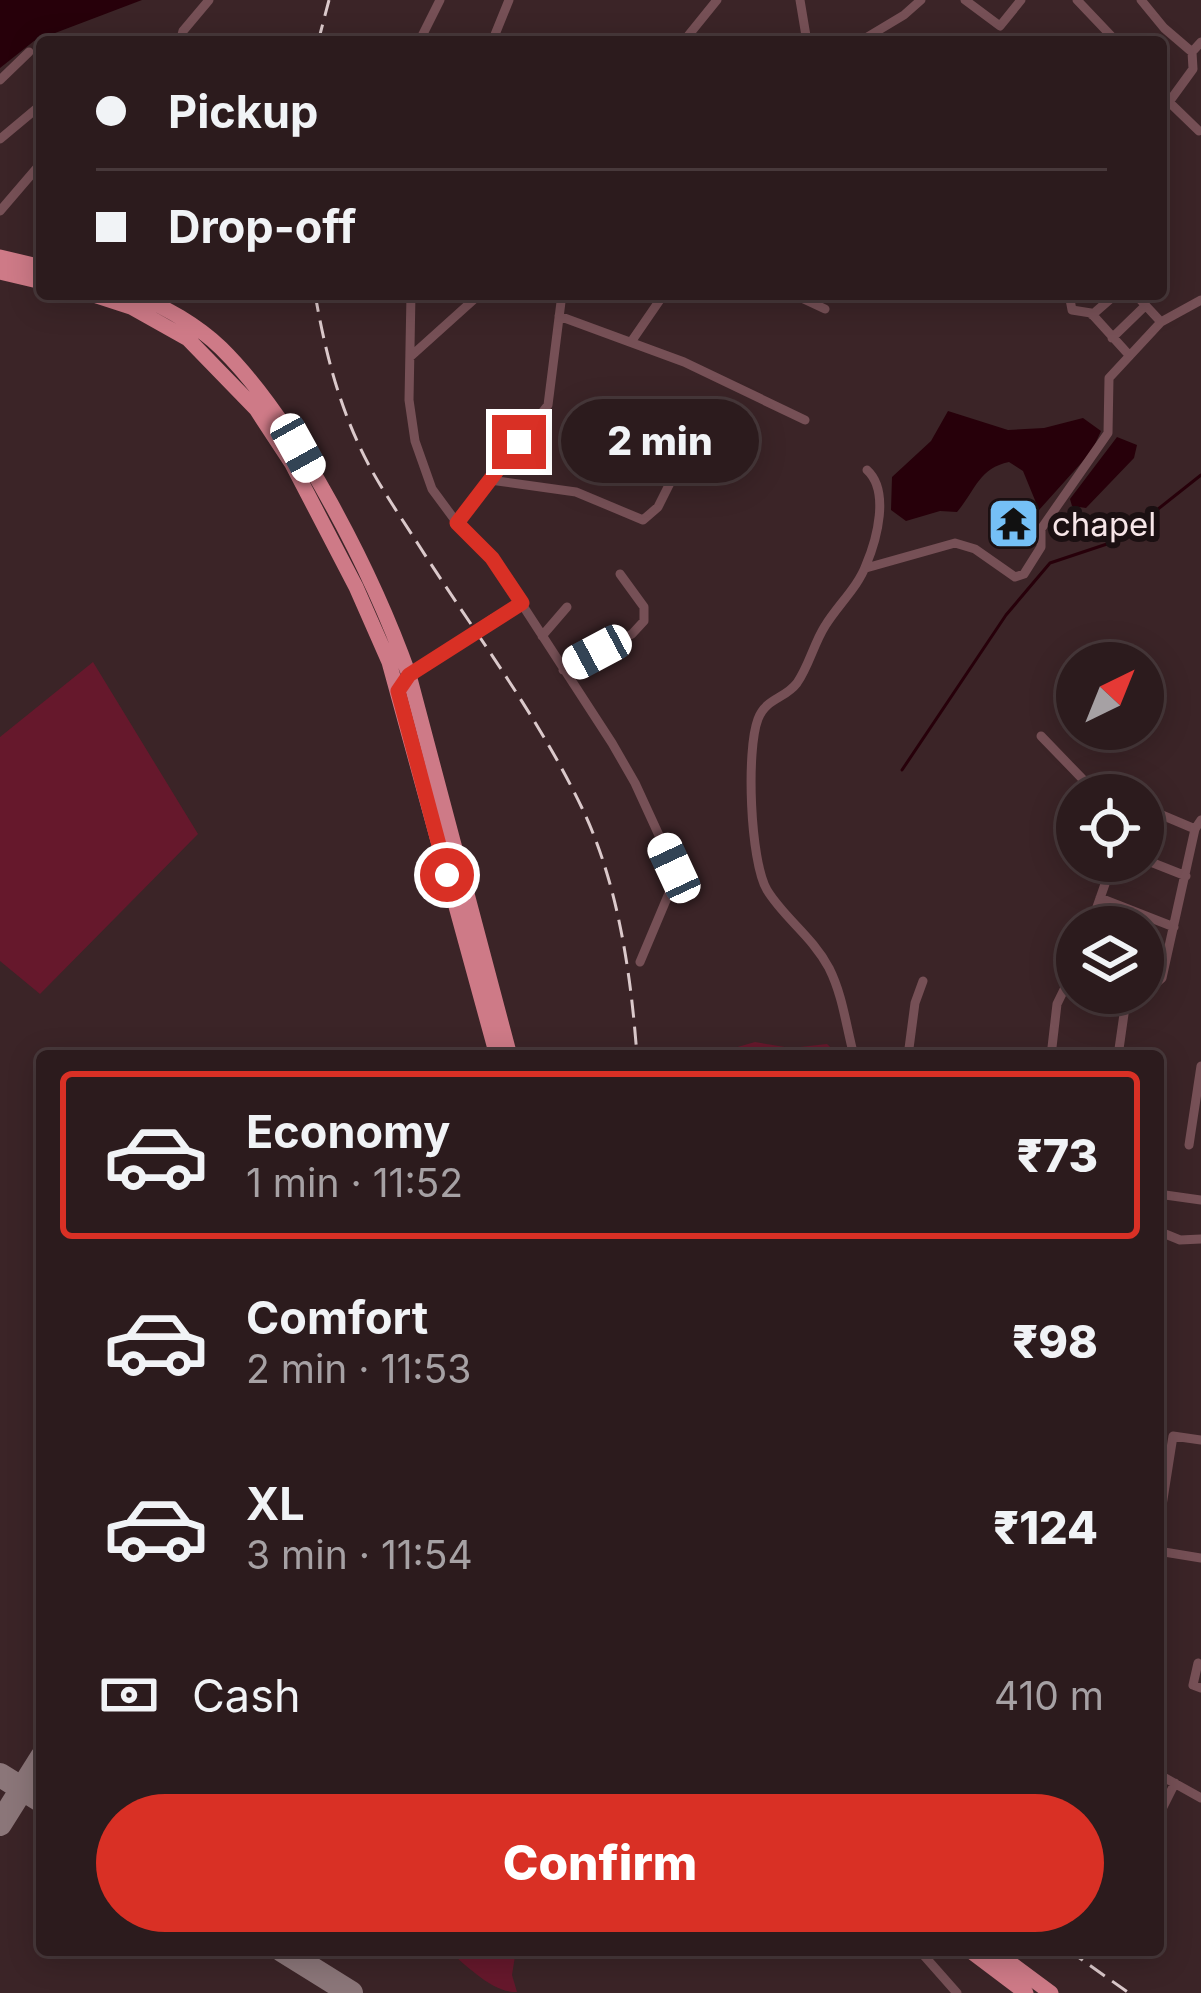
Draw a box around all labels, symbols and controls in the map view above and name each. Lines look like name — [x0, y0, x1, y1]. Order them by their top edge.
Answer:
text: Pickup — [168, 84, 318, 139]
text: Drop-off — [168, 199, 356, 254]
callout: 2 min — [561, 400, 759, 484]
car — [265, 408, 331, 488]
route end — [492, 415, 546, 469]
text: 2 min — [607, 417, 713, 464]
temple icon: chapel — [985, 496, 1041, 552]
place label: chapel — [1052, 504, 1156, 544]
car — [557, 619, 637, 685]
north arrow — [1056, 642, 1164, 750]
map controls — [1056, 642, 1164, 1014]
button: locate — [1056, 774, 1164, 882]
car — [642, 828, 706, 908]
route start — [420, 848, 474, 902]
button: layers — [1056, 906, 1164, 1014]
icon: car — [102, 1101, 210, 1209]
text: Economy — [246, 1104, 450, 1159]
text: ₹73 — [1016, 1128, 1098, 1183]
text: 1 min · 11:52 — [246, 1159, 463, 1206]
icon: car — [102, 1287, 210, 1395]
text: Comfort — [246, 1290, 428, 1345]
text: ₹98 — [1012, 1314, 1098, 1369]
text: 2 min · 11:53 — [246, 1345, 471, 1392]
icon: car — [102, 1473, 210, 1581]
text: XL — [246, 1476, 305, 1531]
text: ₹124 — [993, 1500, 1098, 1555]
text: 3 min · 11:54 — [246, 1531, 473, 1578]
icon: cash — [96, 1662, 162, 1728]
text: Cash — [192, 1668, 301, 1723]
text: 410 m — [994, 1672, 1104, 1719]
button: Confirm — [96, 1794, 1104, 1932]

